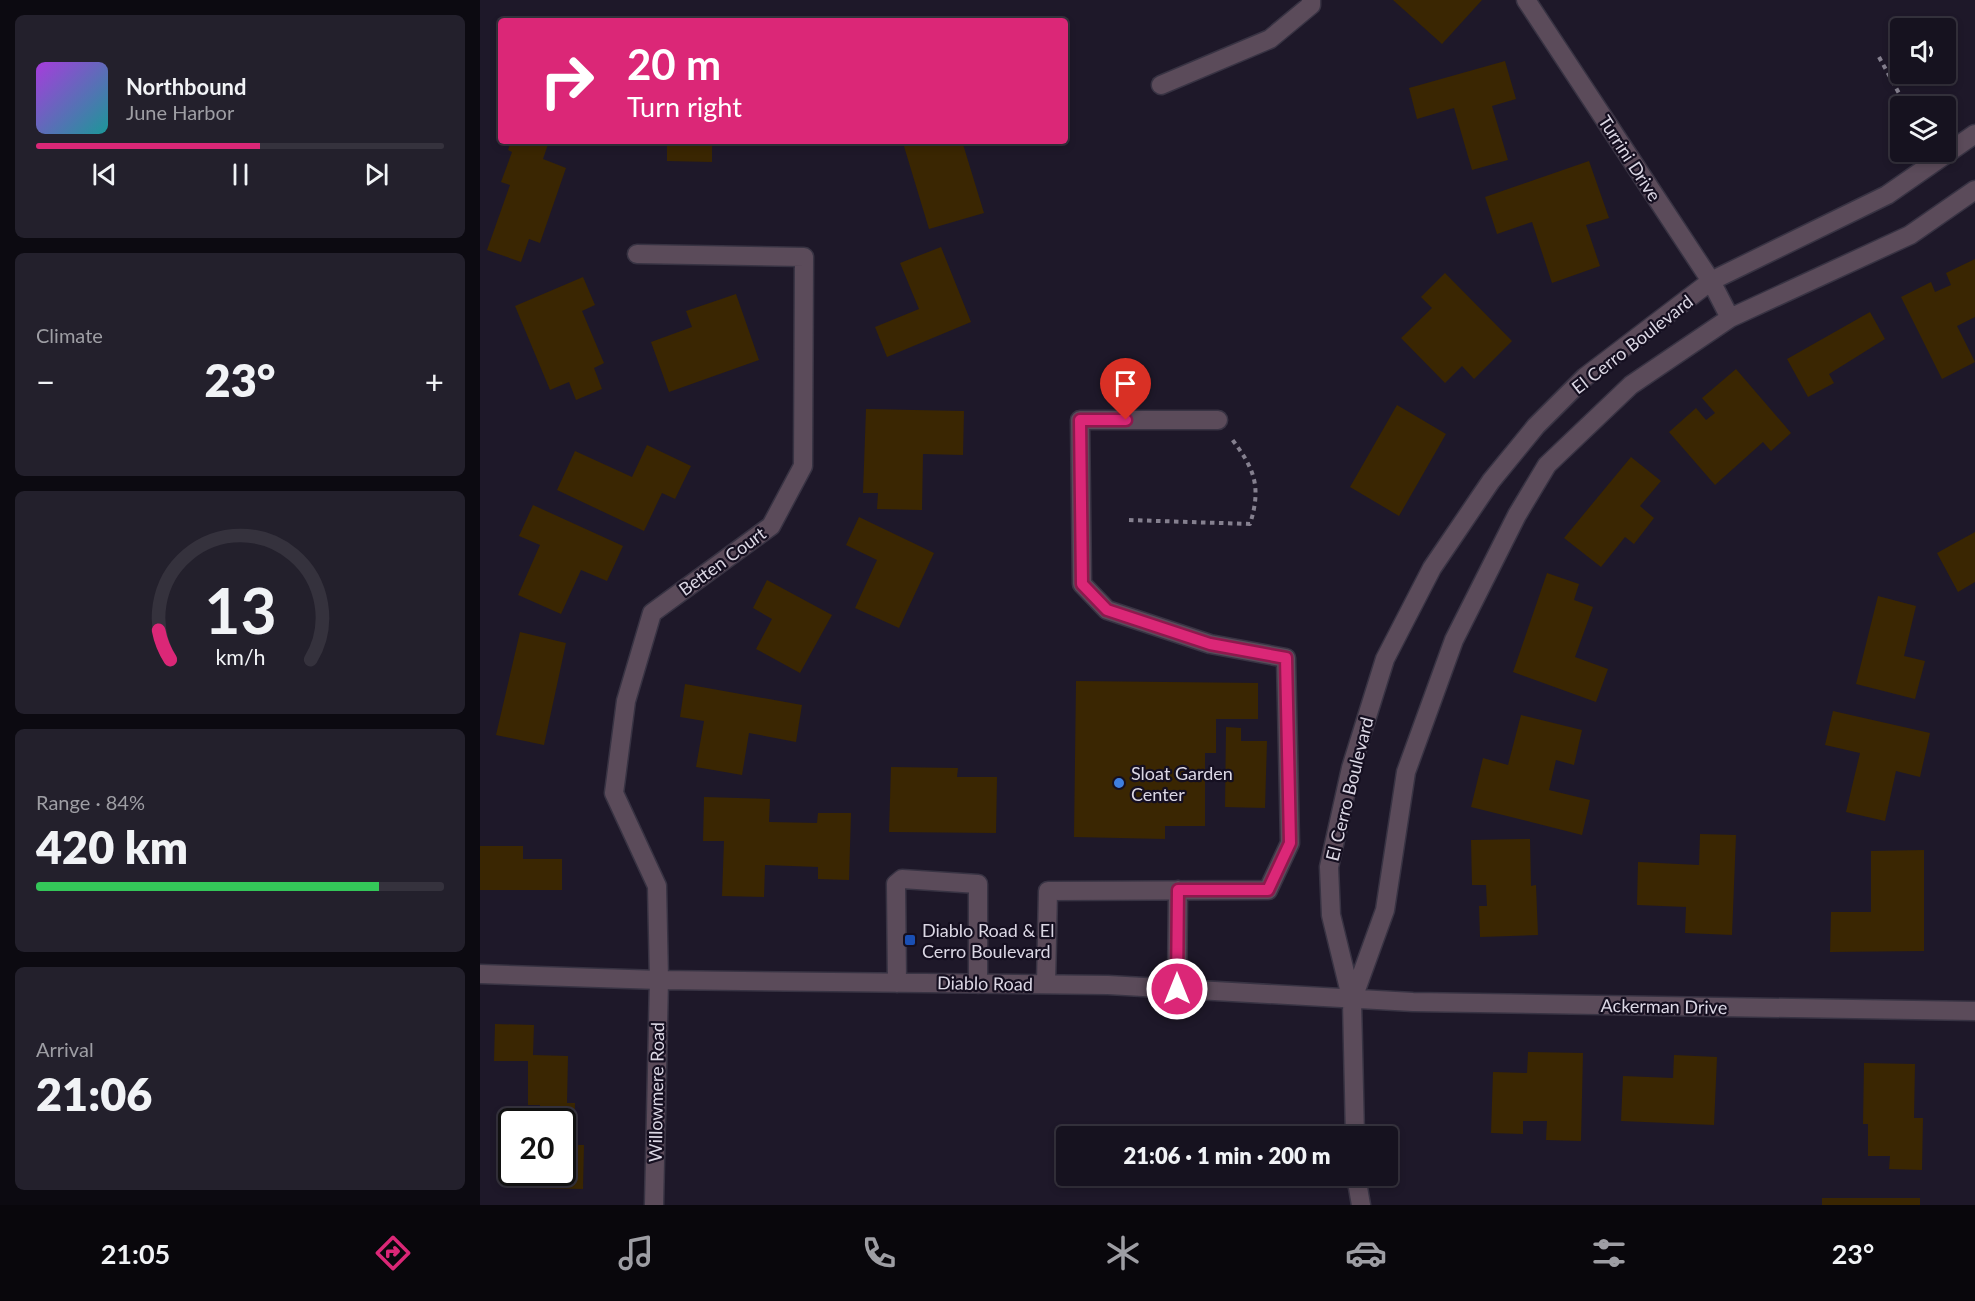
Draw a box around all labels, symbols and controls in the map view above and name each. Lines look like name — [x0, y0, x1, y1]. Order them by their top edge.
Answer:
map controls — [1890, 18, 1956, 162]
button: sound — [1890, 18, 1956, 84]
text: 20 m — [627, 39, 721, 89]
icon: right — [528, 42, 606, 120]
text: Northbound — [126, 73, 246, 100]
text: Turn right — [627, 90, 742, 123]
button: layers — [1890, 96, 1956, 162]
text: June Harbor — [126, 100, 234, 124]
street label: Turrini Drive — [1594, 111, 1666, 205]
icon: previous — [88, 158, 121, 191]
icon: pause — [224, 158, 257, 191]
icon: next — [360, 158, 393, 191]
street label: El Cerro Boulevard — [1567, 290, 1697, 398]
text: Climate — [36, 323, 103, 347]
text: 23° — [205, 353, 275, 407]
pin — [1100, 358, 1151, 420]
text: − — [36, 361, 55, 401]
text: + — [425, 361, 444, 401]
icon: arrive — [1109, 367, 1142, 400]
street label: Betten Court — [674, 522, 770, 600]
text: 13 — [204, 572, 276, 647]
text: km/h — [215, 644, 265, 670]
street label: El Cerro Boulevard — [1320, 715, 1378, 863]
place label: Sloat Garden Center — [1131, 762, 1233, 805]
marker: Sloat Garden Center — [1112, 776, 1126, 790]
text: Range · 84% — [36, 790, 145, 814]
text: 420 km — [36, 820, 188, 874]
place label: Diablo Road & El Cerro Boulevard — [922, 919, 1054, 962]
marker: Diablo Road & El Cerro Boulevard — [903, 933, 917, 947]
position arrow — [1145, 957, 1209, 1021]
street label: Diablo Road — [937, 971, 1033, 995]
street label: Ackerman Drive — [1601, 994, 1727, 1018]
street label: Willowmere Road — [644, 1022, 668, 1162]
text: Arrival — [36, 1037, 94, 1061]
text: 21:06 — [36, 1067, 152, 1121]
speed limit sign: 20 — [498, 1108, 576, 1186]
text: 21:06 · 1 min · 200 m — [1124, 1142, 1330, 1169]
icon: directions — [372, 1232, 414, 1274]
icon: music — [615, 1232, 657, 1274]
icon: phone — [858, 1232, 900, 1274]
icon: climate — [1102, 1232, 1144, 1274]
icon: car — [1345, 1232, 1387, 1274]
icon: filters — [1588, 1232, 1630, 1274]
text: 21:05 — [101, 1237, 170, 1270]
text: 23° — [1832, 1237, 1874, 1270]

